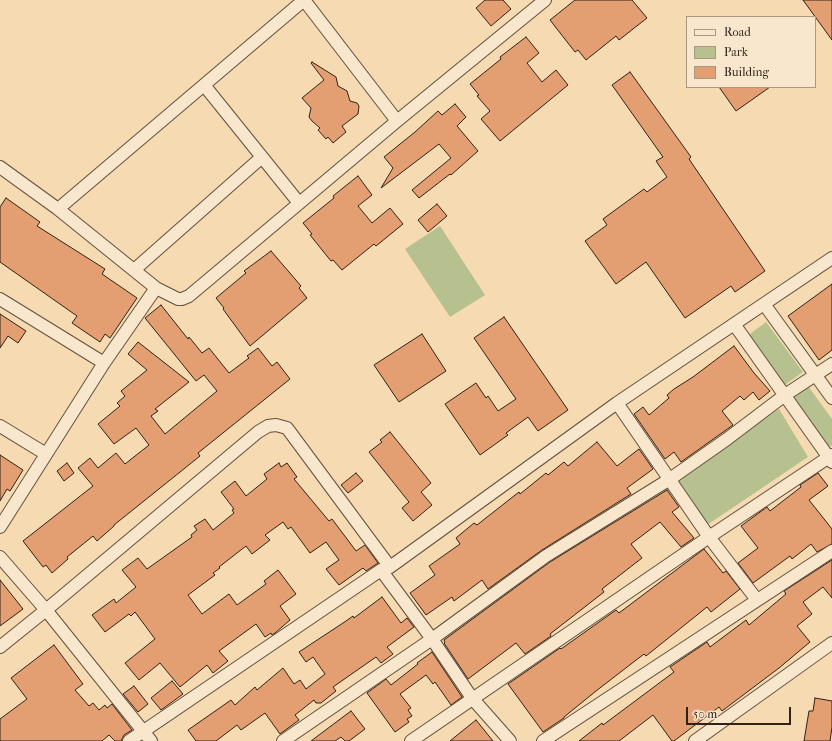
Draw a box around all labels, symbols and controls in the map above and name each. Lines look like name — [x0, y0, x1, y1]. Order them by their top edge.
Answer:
legend — [686, 16, 816, 88]
text: Road — [724, 25, 751, 39]
text: Park — [724, 45, 748, 59]
text: Building — [724, 65, 769, 79]
scale bar — [688, 699, 793, 725]
text: 50 m — [693, 707, 717, 721]

